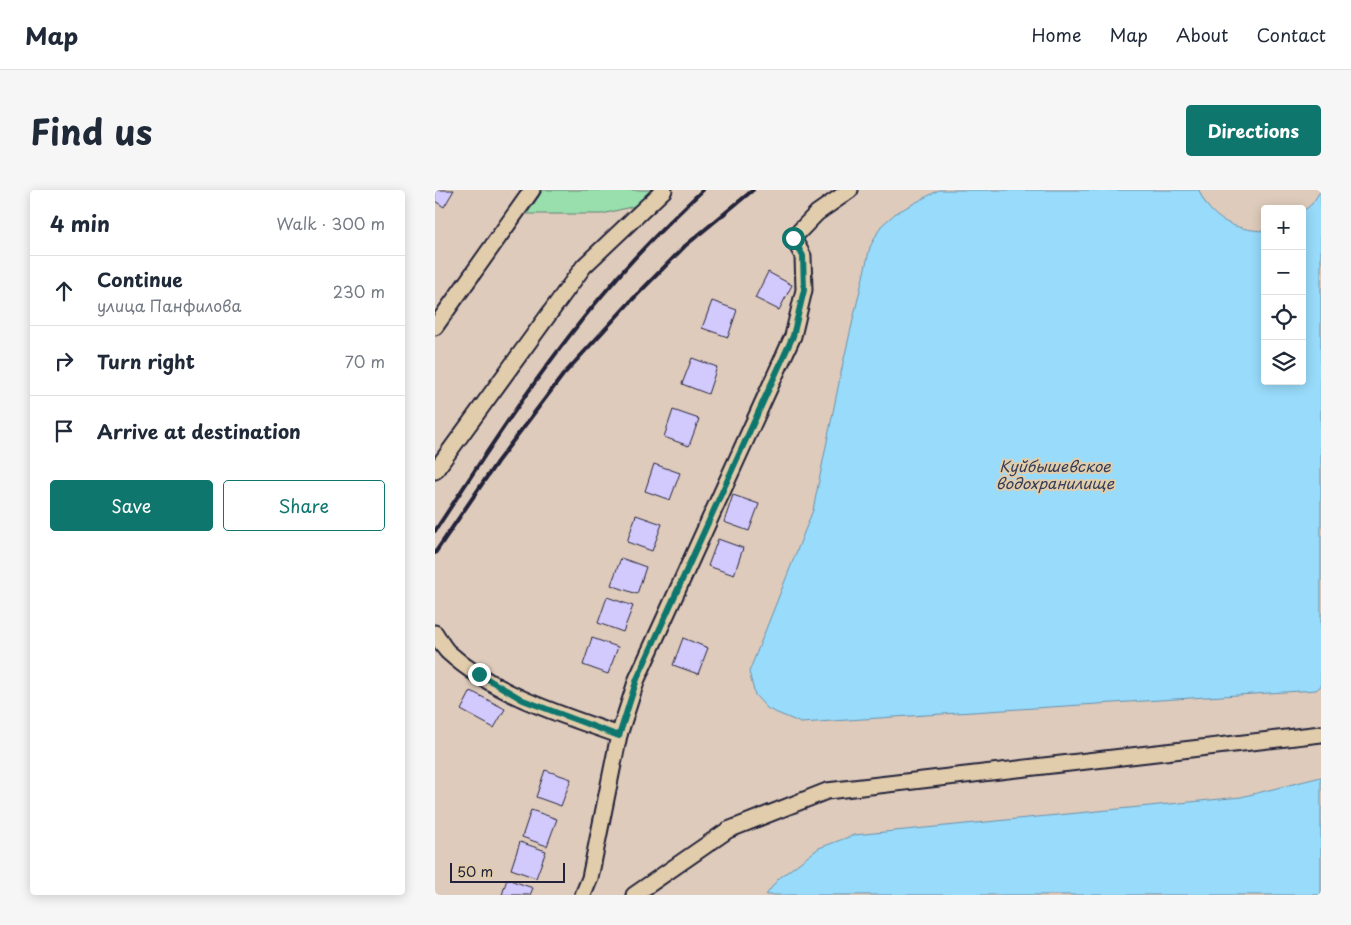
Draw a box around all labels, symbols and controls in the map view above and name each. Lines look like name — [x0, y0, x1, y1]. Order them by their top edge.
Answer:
text: Map — [25, 17, 78, 53]
text: Home — [1031, 21, 1081, 48]
text: Map — [1109, 21, 1148, 48]
text: About — [1176, 21, 1228, 48]
text: Contact — [1256, 21, 1326, 48]
text: Find us — [30, 104, 152, 157]
button: Directions — [1186, 105, 1321, 156]
map controls — [1261, 205, 1306, 385]
button: + — [1261, 205, 1306, 250]
text: 4 min — [50, 207, 110, 239]
text: Walk · 300 m — [276, 211, 385, 235]
route start — [782, 227, 805, 250]
button: − — [1261, 250, 1306, 295]
text: Continue — [97, 265, 183, 293]
icon: ahead — [50, 277, 78, 305]
text: 230 m — [333, 279, 385, 303]
text: улица Панфилова — [97, 293, 241, 317]
button: locate — [1261, 295, 1306, 340]
button: layers — [1261, 340, 1306, 385]
icon: right — [50, 347, 78, 375]
text: Turn right — [97, 347, 195, 375]
text: 70 m — [345, 349, 385, 373]
icon: arrive — [50, 417, 78, 445]
text: Arrive at destination — [97, 417, 301, 445]
water label: Куйбышевское водохранилище — [996, 454, 1115, 494]
button: Save — [50, 480, 213, 531]
button: Share — [223, 480, 385, 531]
route end — [468, 663, 491, 686]
scale bar — [450, 860, 565, 883]
text: 50 m — [457, 861, 493, 882]

